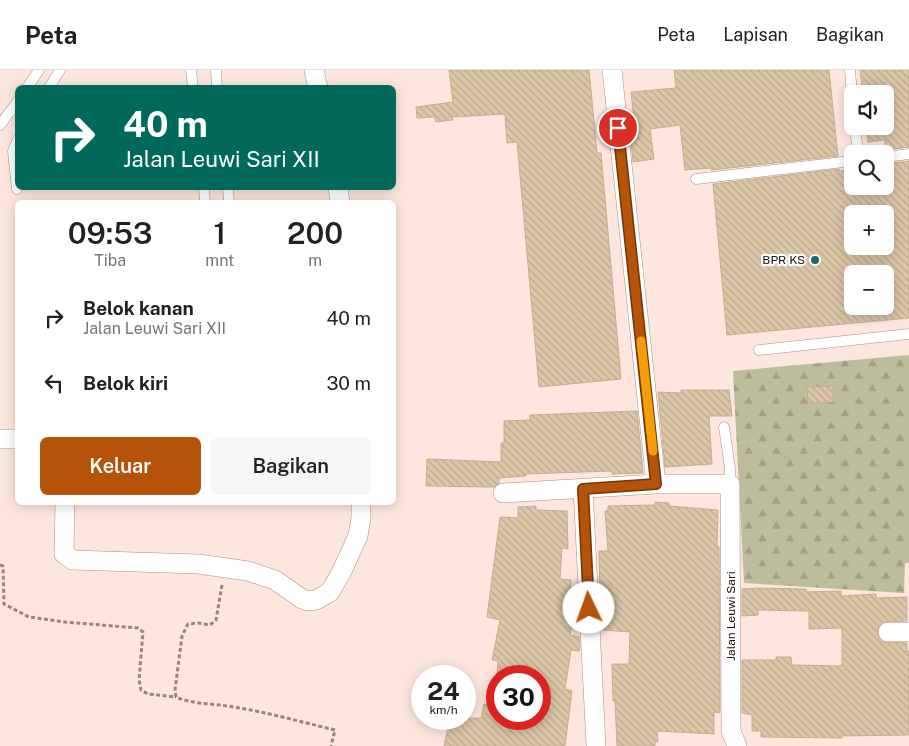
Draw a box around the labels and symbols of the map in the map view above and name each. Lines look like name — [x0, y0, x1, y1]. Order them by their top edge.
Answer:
pin — [597, 107, 639, 149]
place label: BPR KS — [762, 253, 805, 267]
marker: BPR KS — [809, 254, 821, 266]
street label: Jalan Leuwi Sari — [724, 571, 738, 661]
position arrow — [562, 581, 614, 633]
speed limit sign: 30 — [486, 665, 551, 730]

